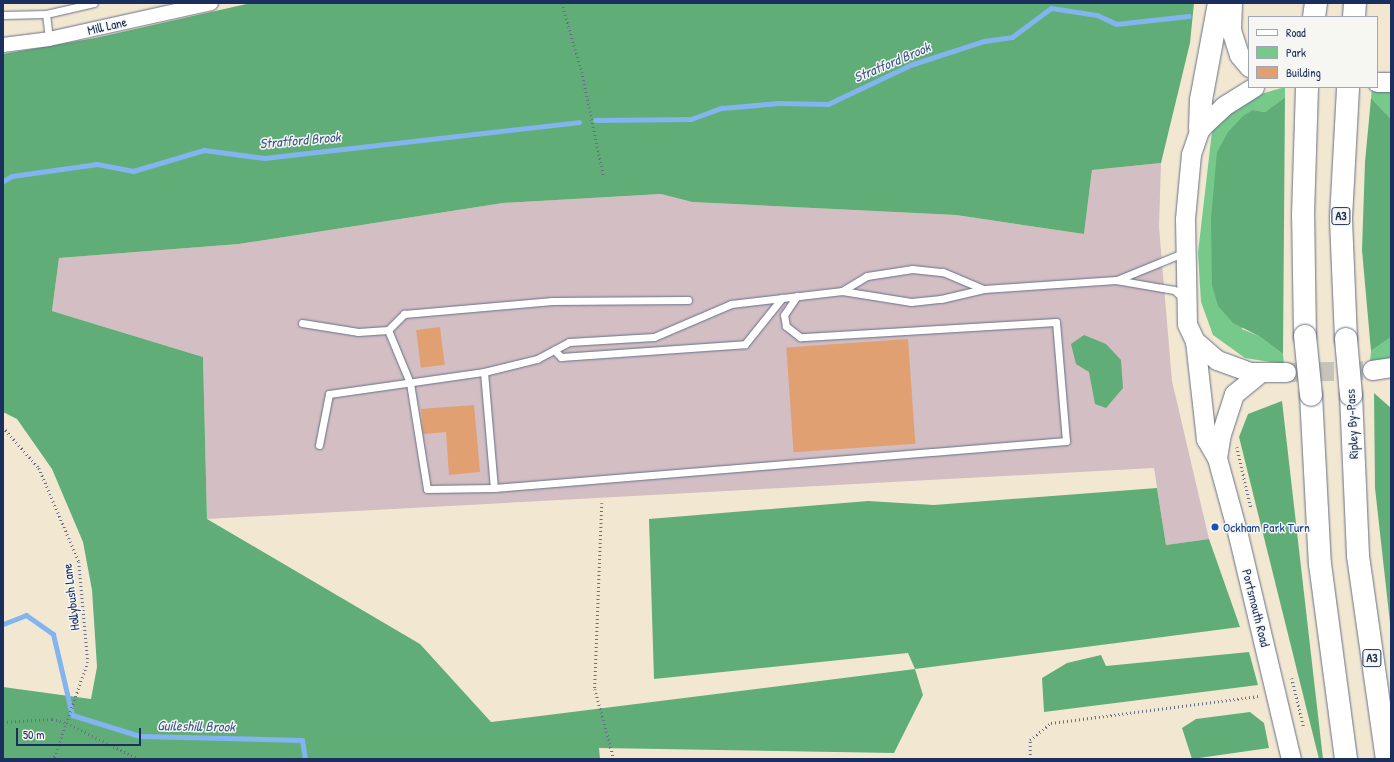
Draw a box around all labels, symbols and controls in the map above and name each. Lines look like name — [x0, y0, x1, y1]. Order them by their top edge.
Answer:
street label: Mill Lane — [86, 14, 128, 38]
legend — [1248, 16, 1378, 88]
text: Road — [1286, 24, 1306, 41]
water label: Stratford Brook — [851, 38, 933, 86]
text: Park — [1286, 44, 1306, 61]
text: Building — [1286, 64, 1321, 81]
water label: Stratford Brook — [259, 128, 341, 152]
road number: A3 — [1331, 206, 1351, 226]
street label: Ripley By-Pass — [1342, 389, 1362, 459]
place label: Ockham Park Turn — [1223, 519, 1310, 535]
marker: Ockham Park Turn — [1210, 522, 1220, 532]
street label: Hollybush Lane — [59, 563, 83, 631]
street label: Portsmouth Road — [1239, 568, 1273, 648]
road number: A3 — [1362, 648, 1382, 668]
water label: Guileshill Brook — [157, 717, 235, 735]
scale bar — [18, 720, 143, 746]
text: 50 m — [23, 726, 44, 743]

